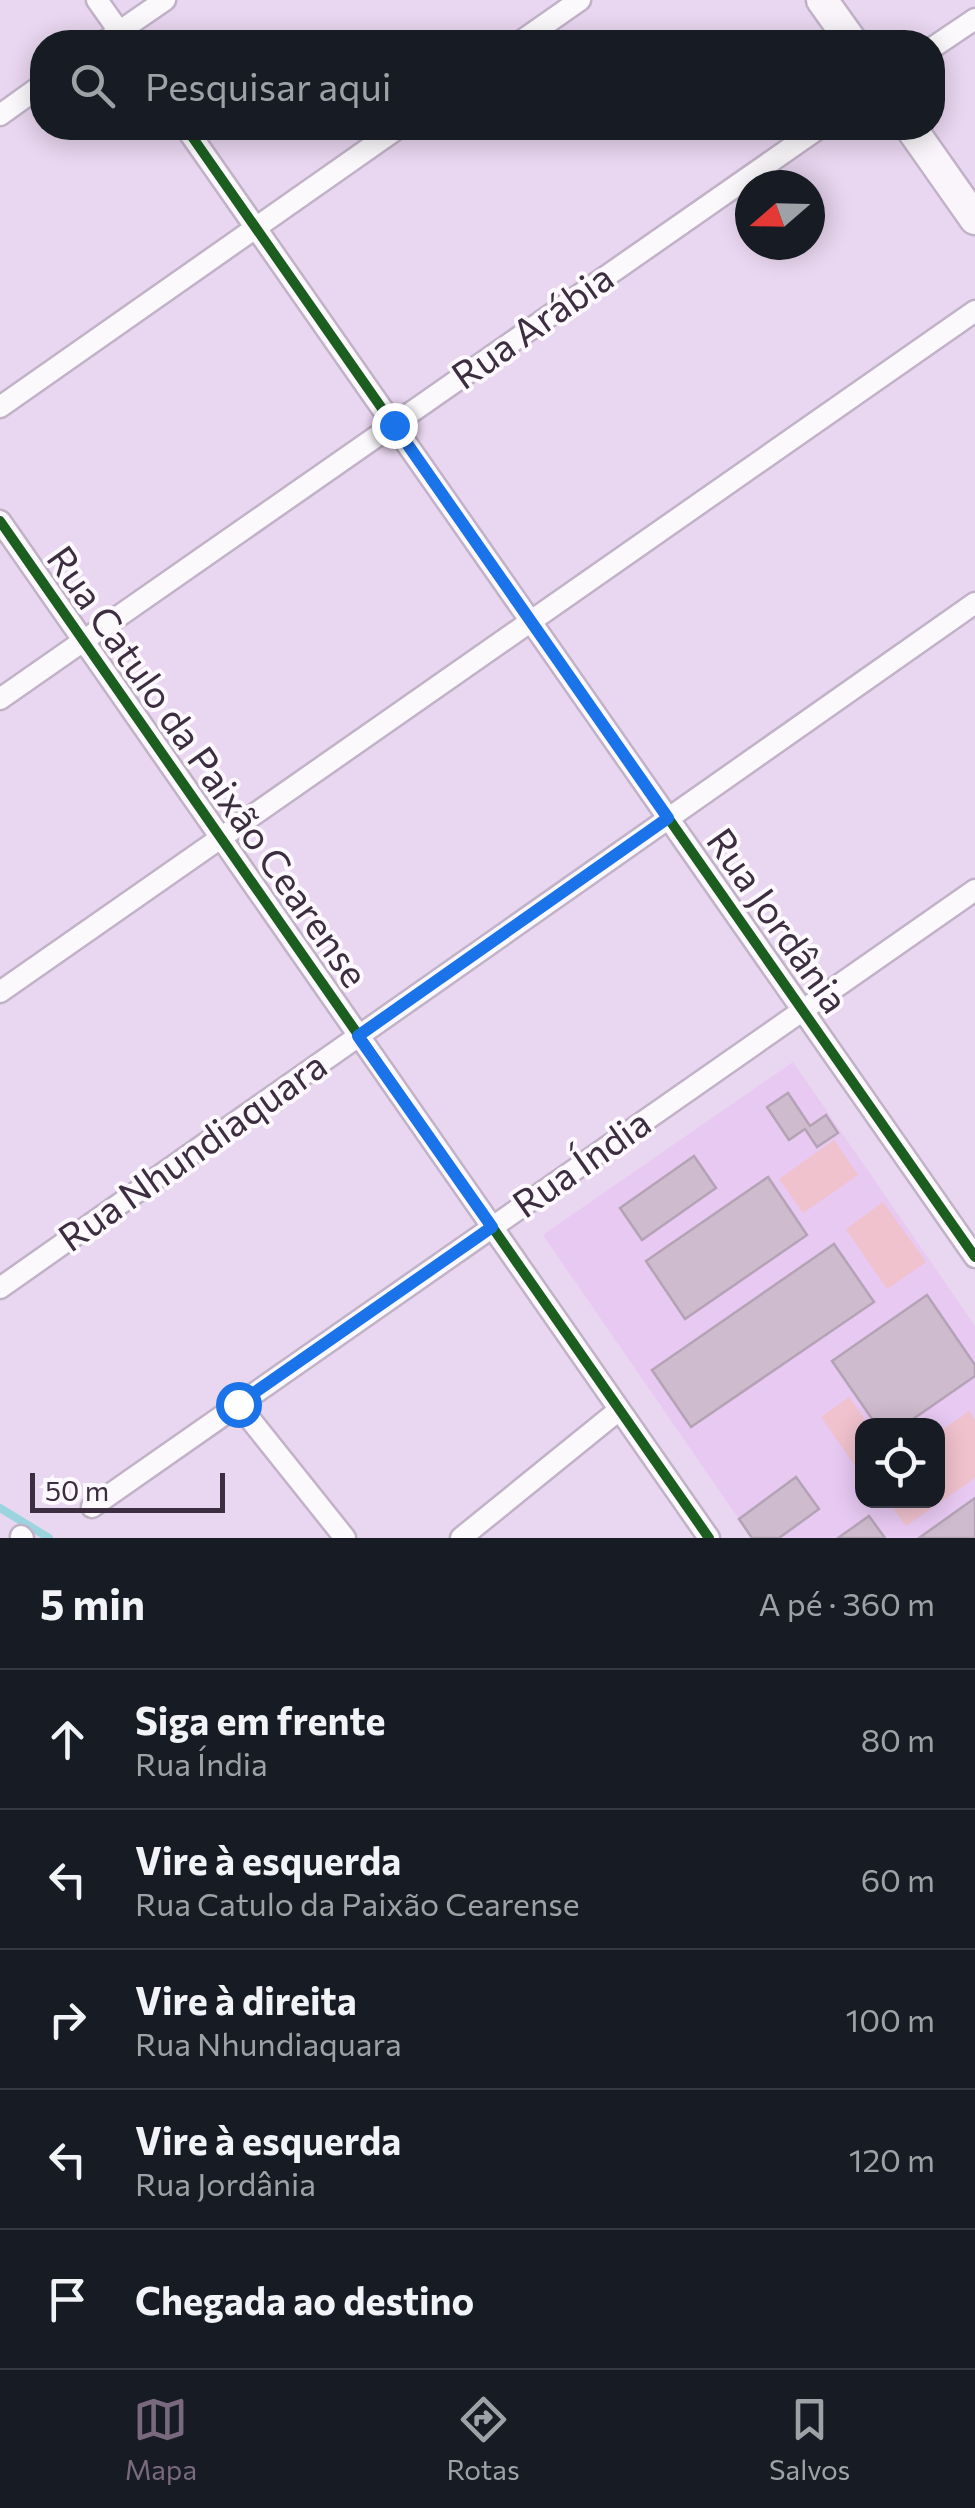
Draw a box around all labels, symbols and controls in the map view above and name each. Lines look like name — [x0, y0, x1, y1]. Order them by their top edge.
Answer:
search box — [30, 30, 945, 140]
icon: search — [65, 58, 120, 113]
text: Pesquisar aqui — [145, 62, 391, 109]
north arrow — [735, 170, 825, 260]
street label: Rua Arábia — [442, 252, 621, 398]
route end — [372, 403, 418, 449]
street label: Rua Catulo da Paixão Cearense — [38, 536, 380, 995]
street label: Rua Jordânia — [698, 818, 860, 1021]
street label: Rua Nhundiaquara — [48, 1040, 335, 1260]
street label: Rua Índia — [503, 1098, 659, 1226]
route start — [216, 1382, 262, 1428]
map controls — [855, 1418, 945, 1508]
button: locate — [855, 1418, 945, 1508]
scale bar — [30, 1468, 225, 1512]
text: 50 m — [45, 1473, 109, 1507]
text: 5 min — [40, 1577, 145, 1629]
text: A pé · 360 m — [759, 1583, 935, 1623]
text: Siga em frente — [135, 1696, 385, 1743]
icon: ahead — [40, 1712, 95, 1767]
text: 80 m — [861, 1719, 935, 1759]
text: Rua Índia — [135, 1743, 268, 1783]
text: Vire à esquerda — [135, 1836, 401, 1883]
icon: left — [40, 1852, 95, 1907]
text: 60 m — [861, 1859, 935, 1899]
text: Rua Catulo da Paixão Cearense — [135, 1883, 580, 1923]
text: Vire à direita — [135, 1976, 357, 2023]
icon: right — [40, 1992, 95, 2047]
text: 100 m — [846, 1999, 935, 2039]
text: Rua Nhundiaquara — [135, 2023, 402, 2063]
text: Vire à esquerda — [135, 2116, 401, 2163]
icon: left — [40, 2132, 95, 2187]
text: 120 m — [849, 2139, 935, 2179]
text: Rua Jordânia — [135, 2163, 316, 2203]
icon: arrive — [40, 2272, 95, 2327]
text: Chegada ao destino — [135, 2276, 474, 2323]
tab: Mapa — [125, 2392, 197, 2486]
tab: Rotas — [446, 2392, 520, 2486]
tab: Salvos — [769, 2392, 850, 2486]

